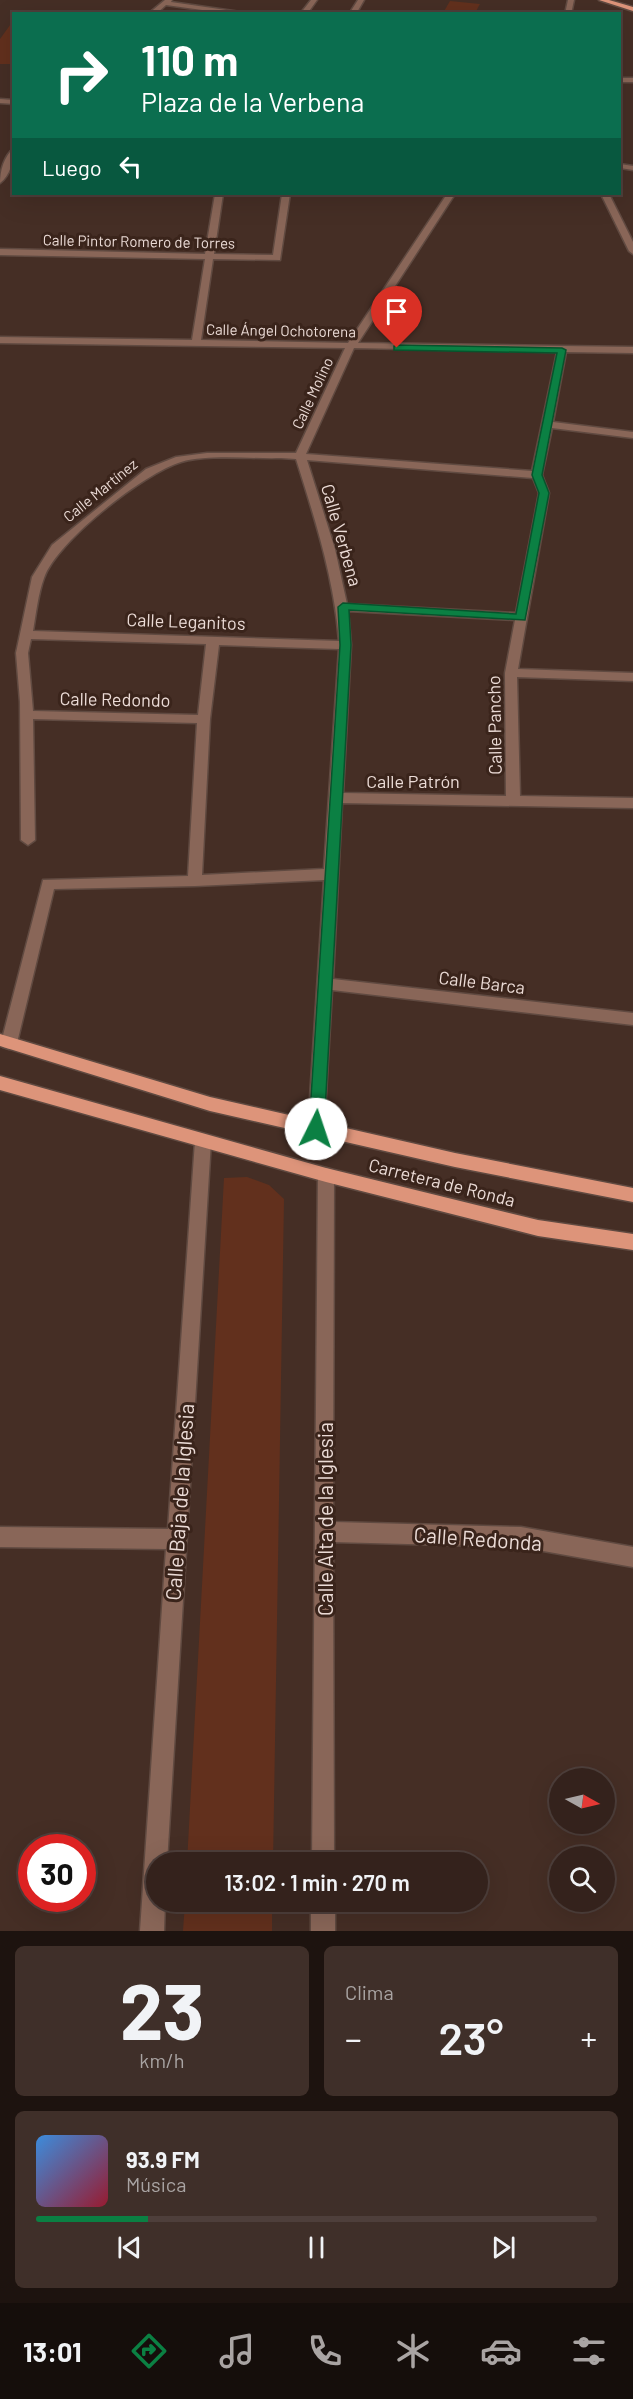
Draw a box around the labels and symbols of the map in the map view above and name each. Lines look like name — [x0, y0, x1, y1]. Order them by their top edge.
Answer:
street label: Calle Pintor Romero de Torres — [43, 230, 235, 252]
pin — [371, 286, 422, 348]
street label: Calle Ángel Ochotorena — [206, 320, 356, 340]
street label: Calle Molino — [288, 354, 336, 432]
street label: Calle Martínez — [59, 455, 141, 525]
street label: Calle Verbena — [317, 481, 367, 589]
street label: Calle Leganitos — [126, 608, 246, 634]
street label: Calle Pancho — [482, 675, 506, 775]
street label: Calle Redondo — [59, 687, 171, 711]
street label: Calle Patrón — [366, 770, 460, 792]
street label: Calle Barca — [438, 966, 526, 998]
position arrow — [284, 1097, 348, 1161]
street label: Carretera de Ronda — [367, 1153, 517, 1211]
street label: Calle Baja de la Iglesia — [160, 1403, 198, 1601]
street label: Calle Alta de la Iglesia — [312, 1422, 337, 1616]
street label: Calle Redonda — [413, 1521, 543, 1555]
north arrow — [549, 1768, 615, 1834]
speed limit sign: 30 — [18, 1834, 96, 1912]

